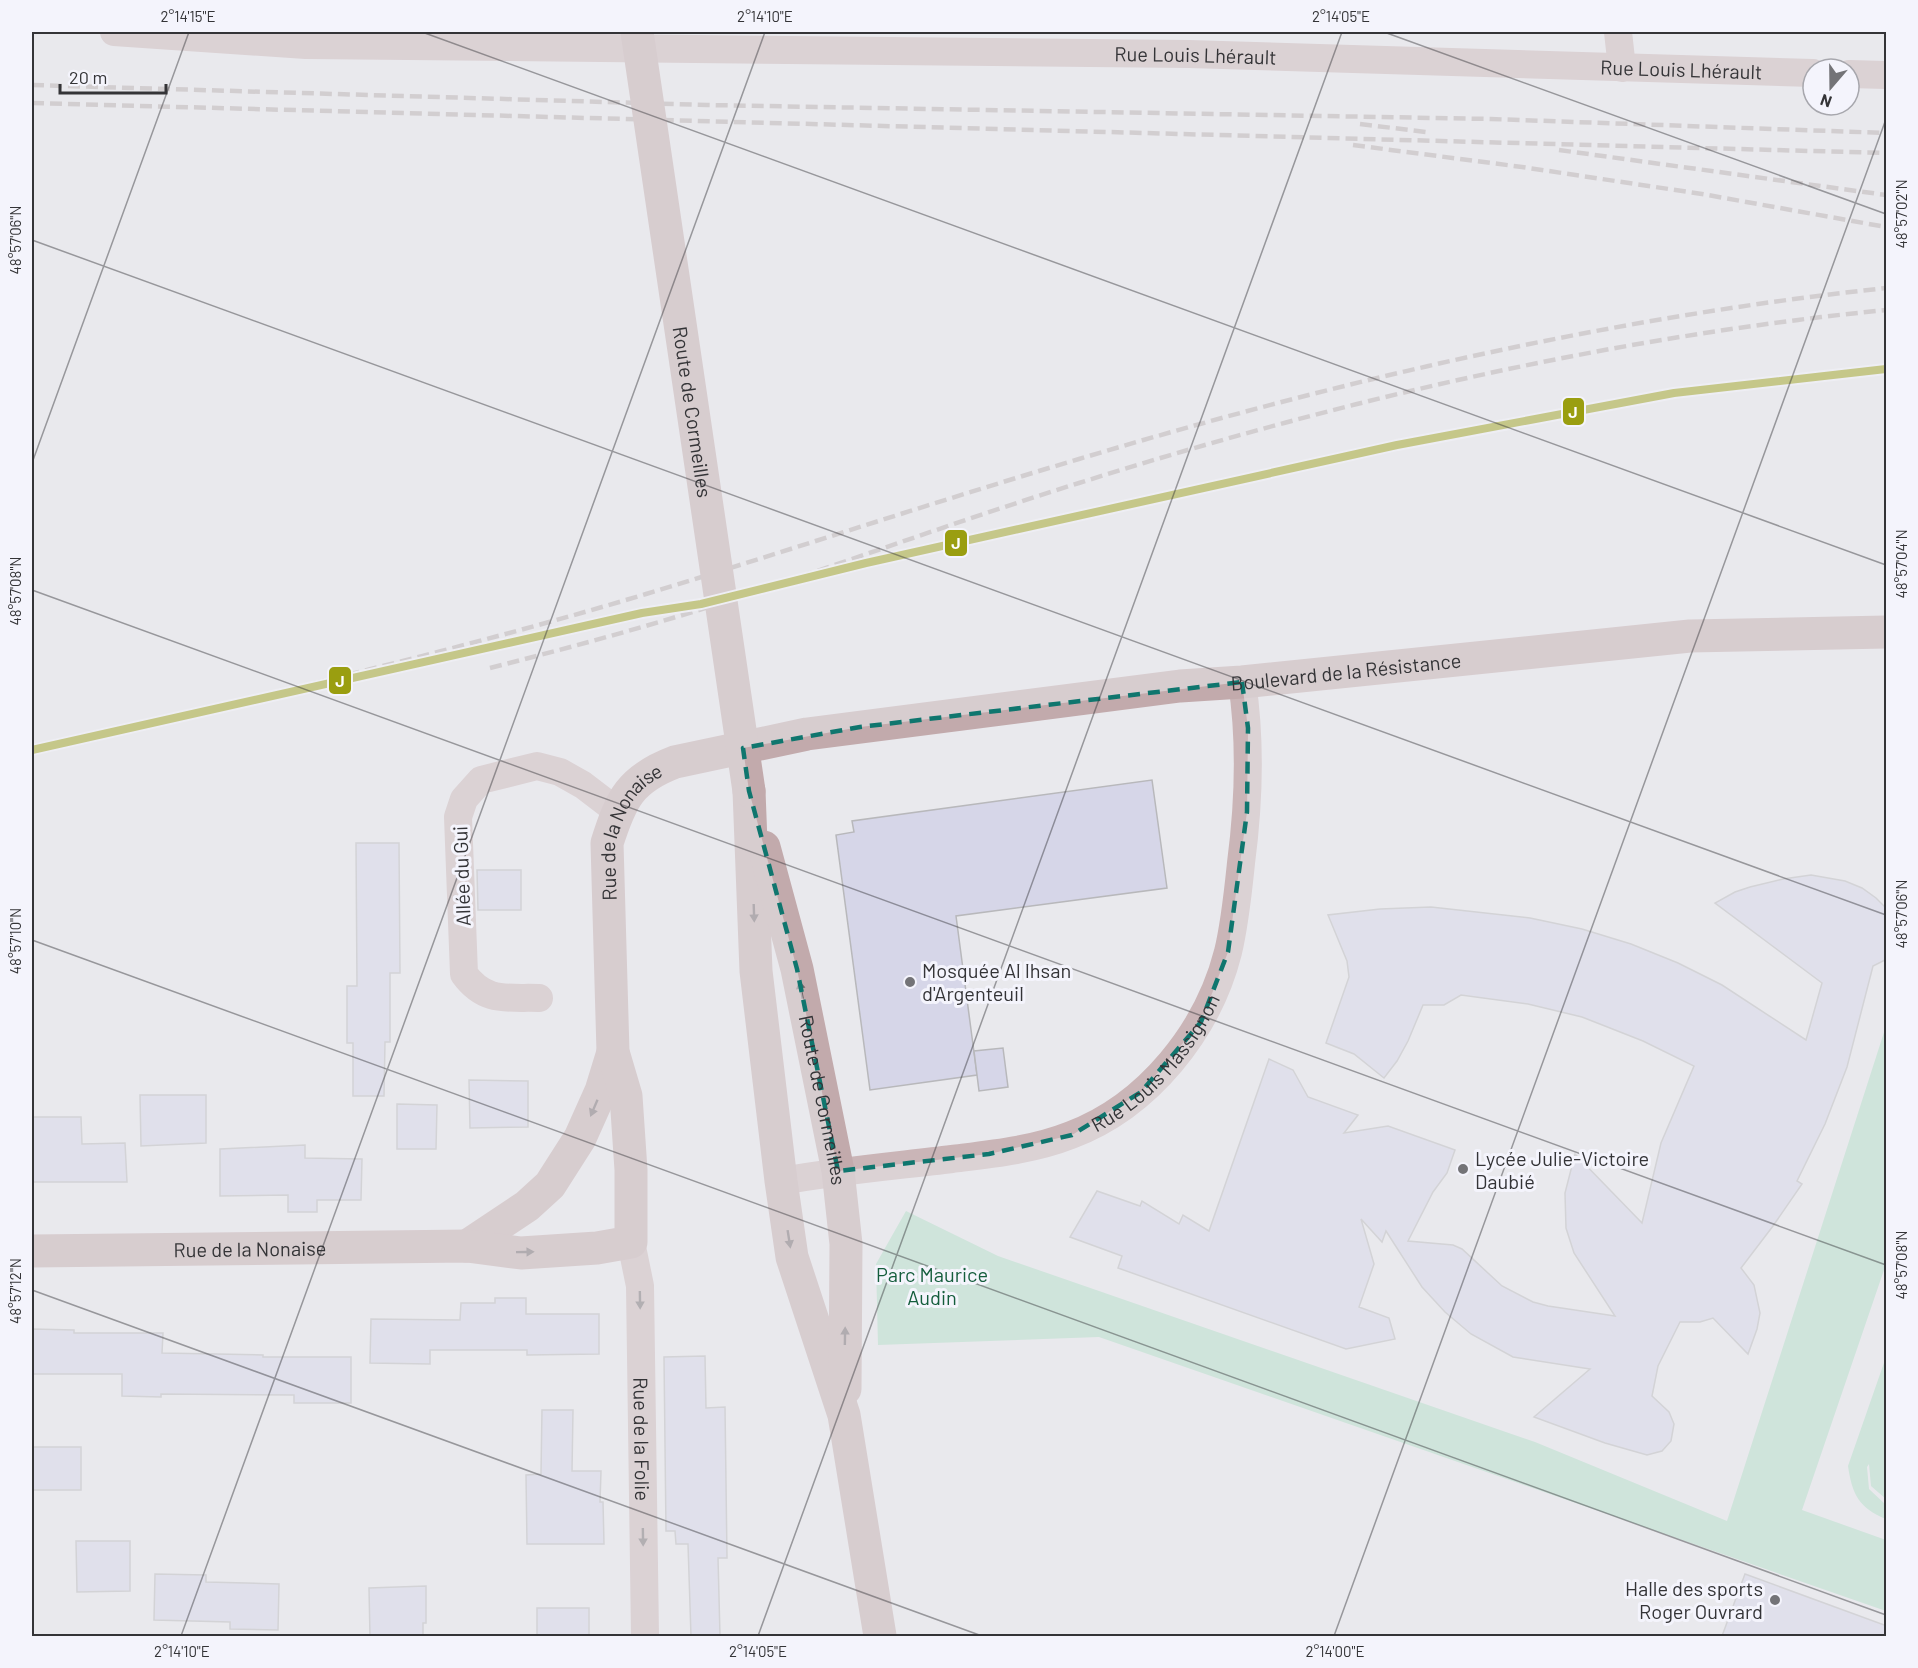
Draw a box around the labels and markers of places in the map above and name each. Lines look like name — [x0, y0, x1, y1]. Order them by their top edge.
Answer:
place label: Mosquée Al Ihsan d'Argenteuil — [922, 958, 1071, 1005]
marker: Mosquée Al Ihsan d'Argenteuil — [903, 975, 917, 989]
place label: Lycée Julie-Victoire Daubié — [1475, 1146, 1649, 1193]
marker: Lycée Julie-Victoire Daubié — [1456, 1162, 1470, 1176]
place label: Halle des sports Roger Ouvrard — [1625, 1576, 1763, 1623]
marker: Halle des sports Roger Ouvrard — [1768, 1593, 1782, 1607]

